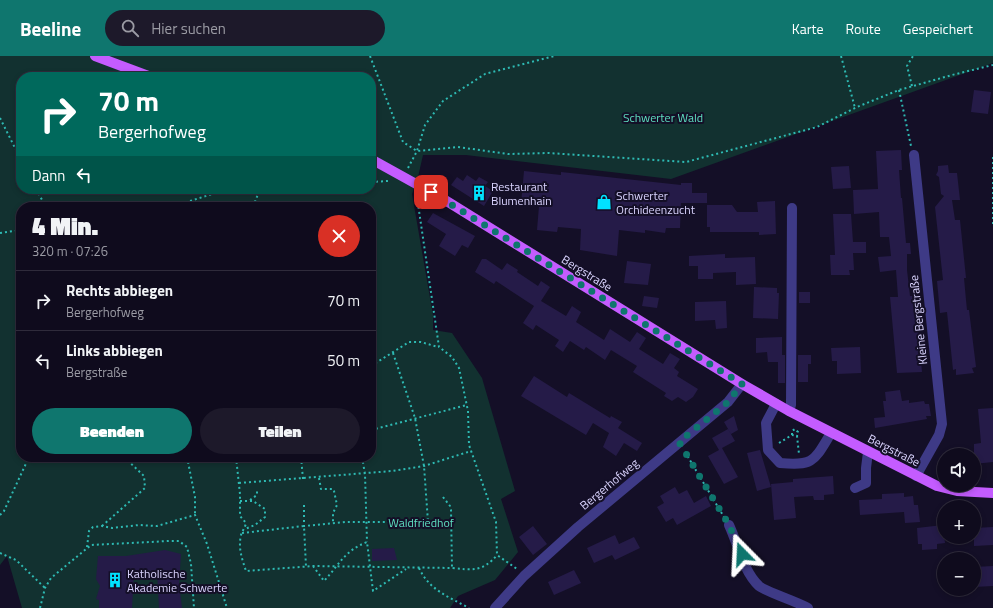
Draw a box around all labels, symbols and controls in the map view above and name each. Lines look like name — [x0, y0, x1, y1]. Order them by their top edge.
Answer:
search box — [105, 10, 385, 46]
text: Beeline — [20, 14, 81, 43]
icon: search — [119, 17, 141, 39]
text: Hier suchen — [151, 17, 226, 40]
text: Karte — [792, 18, 824, 39]
text: Route — [846, 18, 881, 39]
text: Gespeichert — [903, 18, 973, 39]
text: 70 m — [98, 79, 159, 122]
icon: right — [32, 88, 84, 140]
park label: Schwerter Wald — [623, 108, 703, 127]
text: Bergerhofweg — [98, 118, 206, 145]
text: Dann — [32, 164, 65, 187]
icon: left — [73, 164, 95, 186]
pin — [414, 175, 448, 209]
place label: Restaurant Blumenhain — [491, 177, 552, 210]
icon: arrive — [420, 181, 442, 203]
building icon: Restaurant Blumenhain — [470, 184, 488, 202]
place label: Schwerter Orchideenzucht — [616, 186, 696, 219]
shop icon: Schwerter Orchideenzucht — [595, 193, 613, 211]
text: 4 Min. — [32, 208, 98, 244]
button: close — [318, 215, 360, 257]
text: 320 m · 07:26 — [32, 241, 108, 261]
street label: Bergstraße — [558, 250, 616, 296]
street label: Kleine Bergstraße — [904, 274, 932, 366]
text: Rechts abbiegen — [66, 279, 173, 302]
text: 70 m — [327, 289, 360, 312]
icon: right — [32, 290, 54, 312]
text: Bergerhofweg — [66, 302, 144, 322]
text: Links abbiegen — [66, 339, 163, 362]
text: 50 m — [327, 349, 360, 372]
icon: left — [32, 350, 54, 372]
text: Bergstraße — [66, 362, 127, 382]
button: Beenden — [32, 408, 192, 454]
button: Teilen — [200, 408, 360, 454]
street label: Bergstraße — [864, 429, 924, 471]
map controls — [937, 448, 981, 596]
button: sound — [937, 448, 981, 492]
street label: Bergerhofweg — [575, 454, 643, 514]
button: + — [937, 500, 981, 544]
park label: Waldfriedhof — [388, 513, 454, 532]
position arrow — [721, 533, 763, 575]
button: − — [937, 552, 981, 596]
place label: Katholische Akademie Schwerte — [127, 564, 227, 597]
building icon: Katholische Akademie Schwerte — [106, 571, 124, 589]

